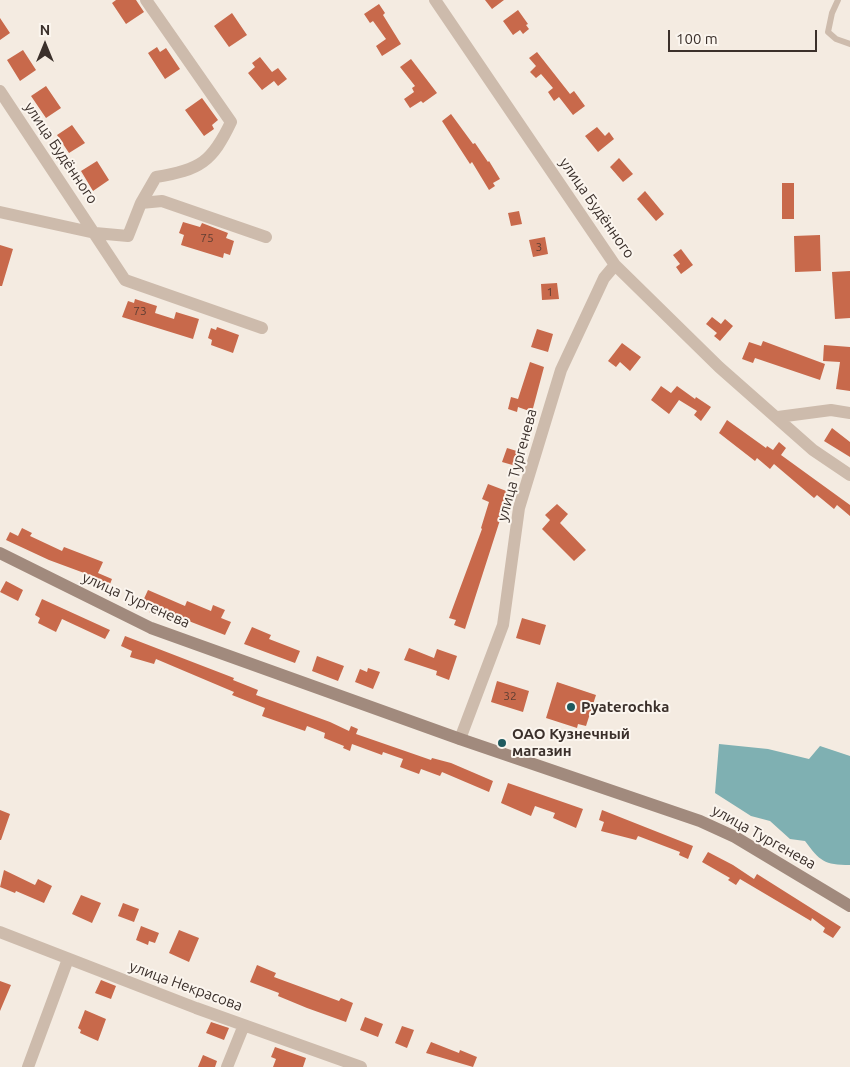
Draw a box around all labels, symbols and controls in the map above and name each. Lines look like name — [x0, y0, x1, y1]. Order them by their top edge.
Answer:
north arrow — [20, 20, 70, 70]
scale bar — [670, 20, 819, 52]
text: N — [40, 22, 50, 38]
text: 100 m — [676, 30, 718, 47]
street label: улица Будённого — [20, 99, 102, 207]
street label: улица Будённого — [556, 154, 638, 262]
house number: 75 — [200, 231, 214, 245]
house number: 3 — [536, 240, 542, 254]
house number: 1 — [547, 285, 553, 299]
house number: 73 — [133, 304, 147, 318]
street label: улица Тургенева — [493, 407, 541, 523]
street label: улица Тургенева — [79, 568, 193, 632]
house number: 32 — [503, 689, 517, 703]
place label: Pyaterochka — [581, 698, 669, 716]
marker: Pyaterochka — [565, 701, 577, 713]
place label: ОАО Кузнечный магазин — [512, 725, 630, 760]
marker: ОАО Кузнечный магазин — [496, 737, 508, 749]
street label: улица Тургенева — [709, 801, 819, 873]
street label: улица Некрасова — [127, 957, 245, 1015]

